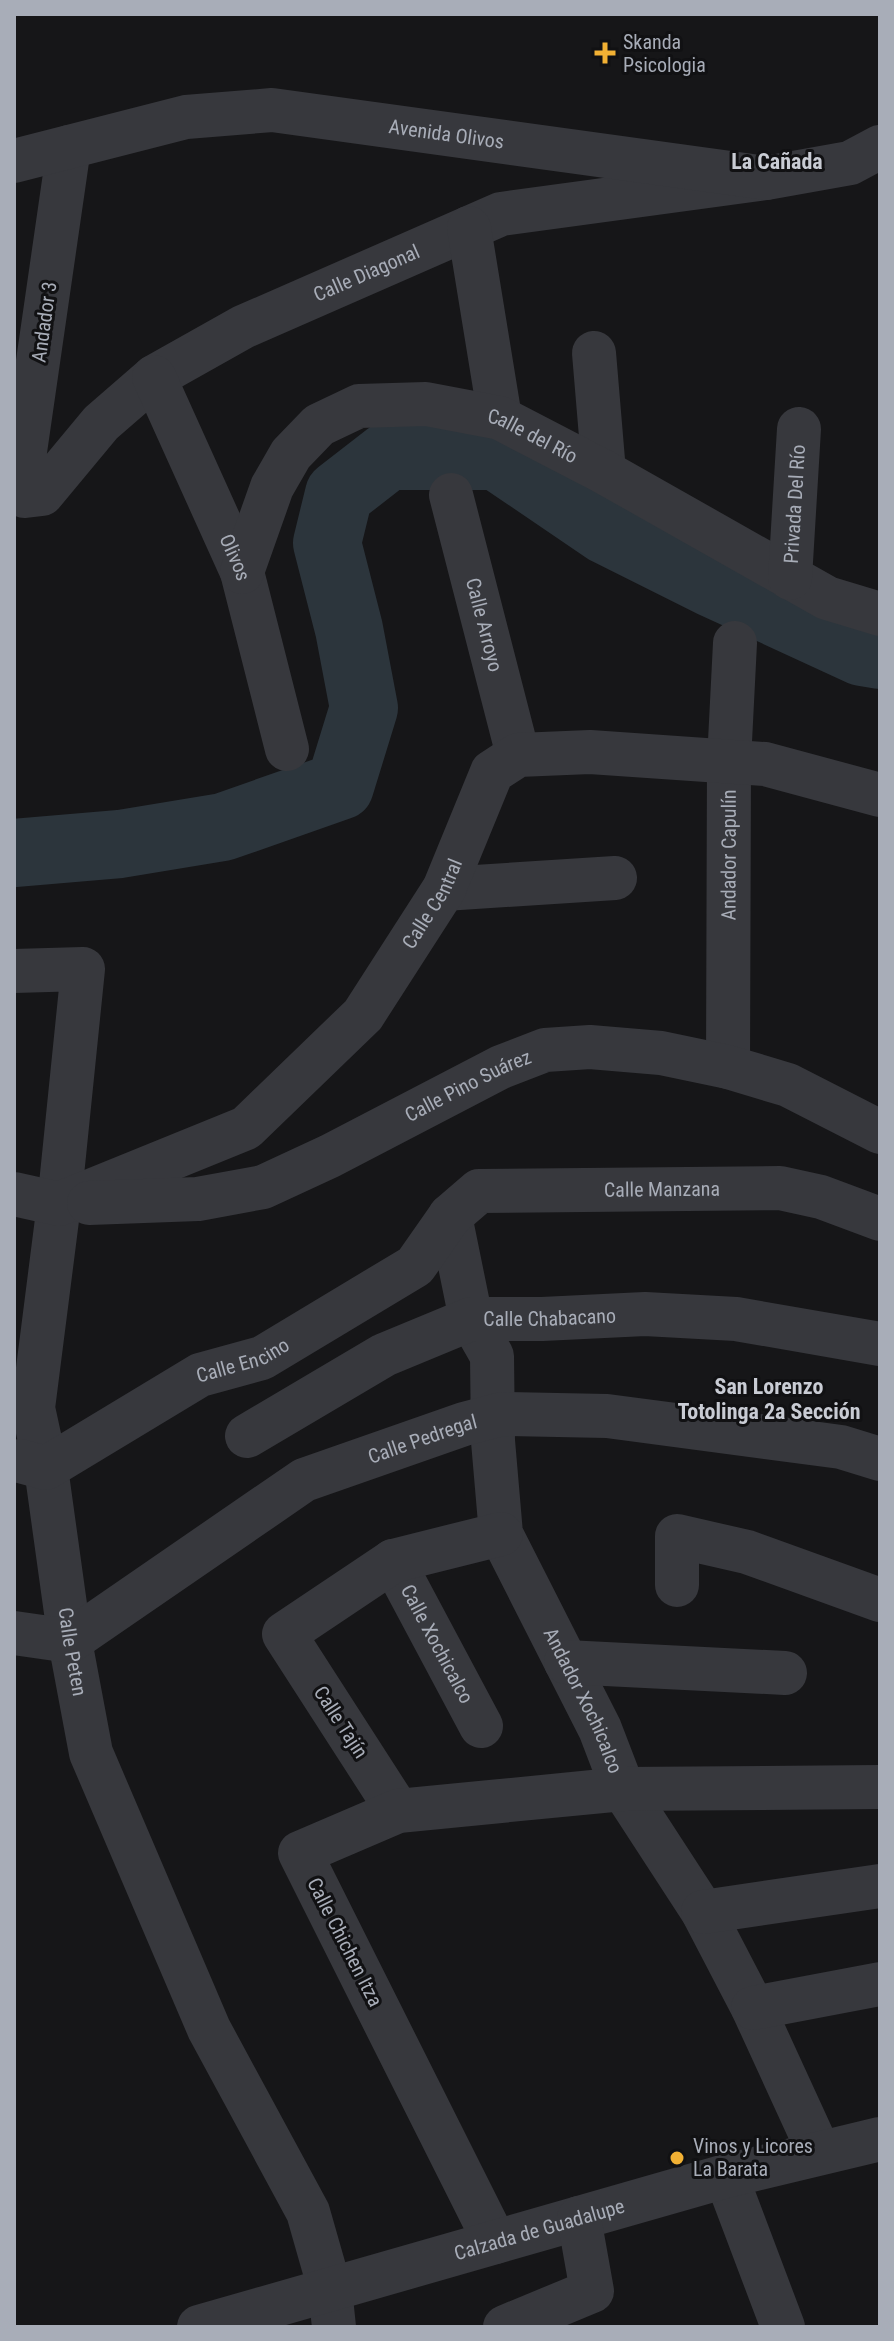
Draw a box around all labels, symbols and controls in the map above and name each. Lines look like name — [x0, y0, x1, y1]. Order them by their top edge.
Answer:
place label: Skanda Psicologia — [623, 30, 706, 77]
marker: Skanda Psicologia — [594, 42, 616, 64]
street label: Avenida Olivos — [387, 114, 506, 154]
district label: La Cañada — [731, 149, 823, 174]
street label: Calle Diagonal — [310, 239, 423, 307]
street label: Andador 3 — [26, 280, 62, 364]
street label: Calle del Río — [486, 404, 582, 468]
street label: Privada Del Río — [779, 444, 810, 564]
street label: Olivos — [214, 530, 256, 583]
street label: Calle Arroyo — [461, 575, 508, 674]
street label: Andador Capulín — [716, 790, 741, 920]
street label: Calle Central — [397, 855, 467, 953]
street label: Calle Pino Suárez — [401, 1045, 534, 1127]
street label: Calle Manzana — [604, 1177, 720, 1202]
street label: Calle Chabacano — [483, 1303, 617, 1331]
street label: Calle Encino — [193, 1332, 293, 1387]
district label: San Lorenzo Totolinga 2a Sección — [678, 1374, 861, 1424]
street label: Calle Pedregal — [365, 1409, 479, 1469]
street label: Calle Xochicalco — [396, 1580, 479, 1707]
street label: Calle Peten — [53, 1606, 92, 1698]
street label: Andador Xochicalco — [539, 1624, 628, 1777]
street label: Calle Tajín — [309, 1681, 373, 1763]
street label: Calle Chichen Itza — [302, 1874, 388, 2010]
place label: Vinos y Licores La Barata — [693, 2134, 813, 2181]
marker: Vinos y Licores La Barata — [668, 2149, 686, 2167]
street label: Calzada de Guadalupe — [451, 2194, 627, 2265]

